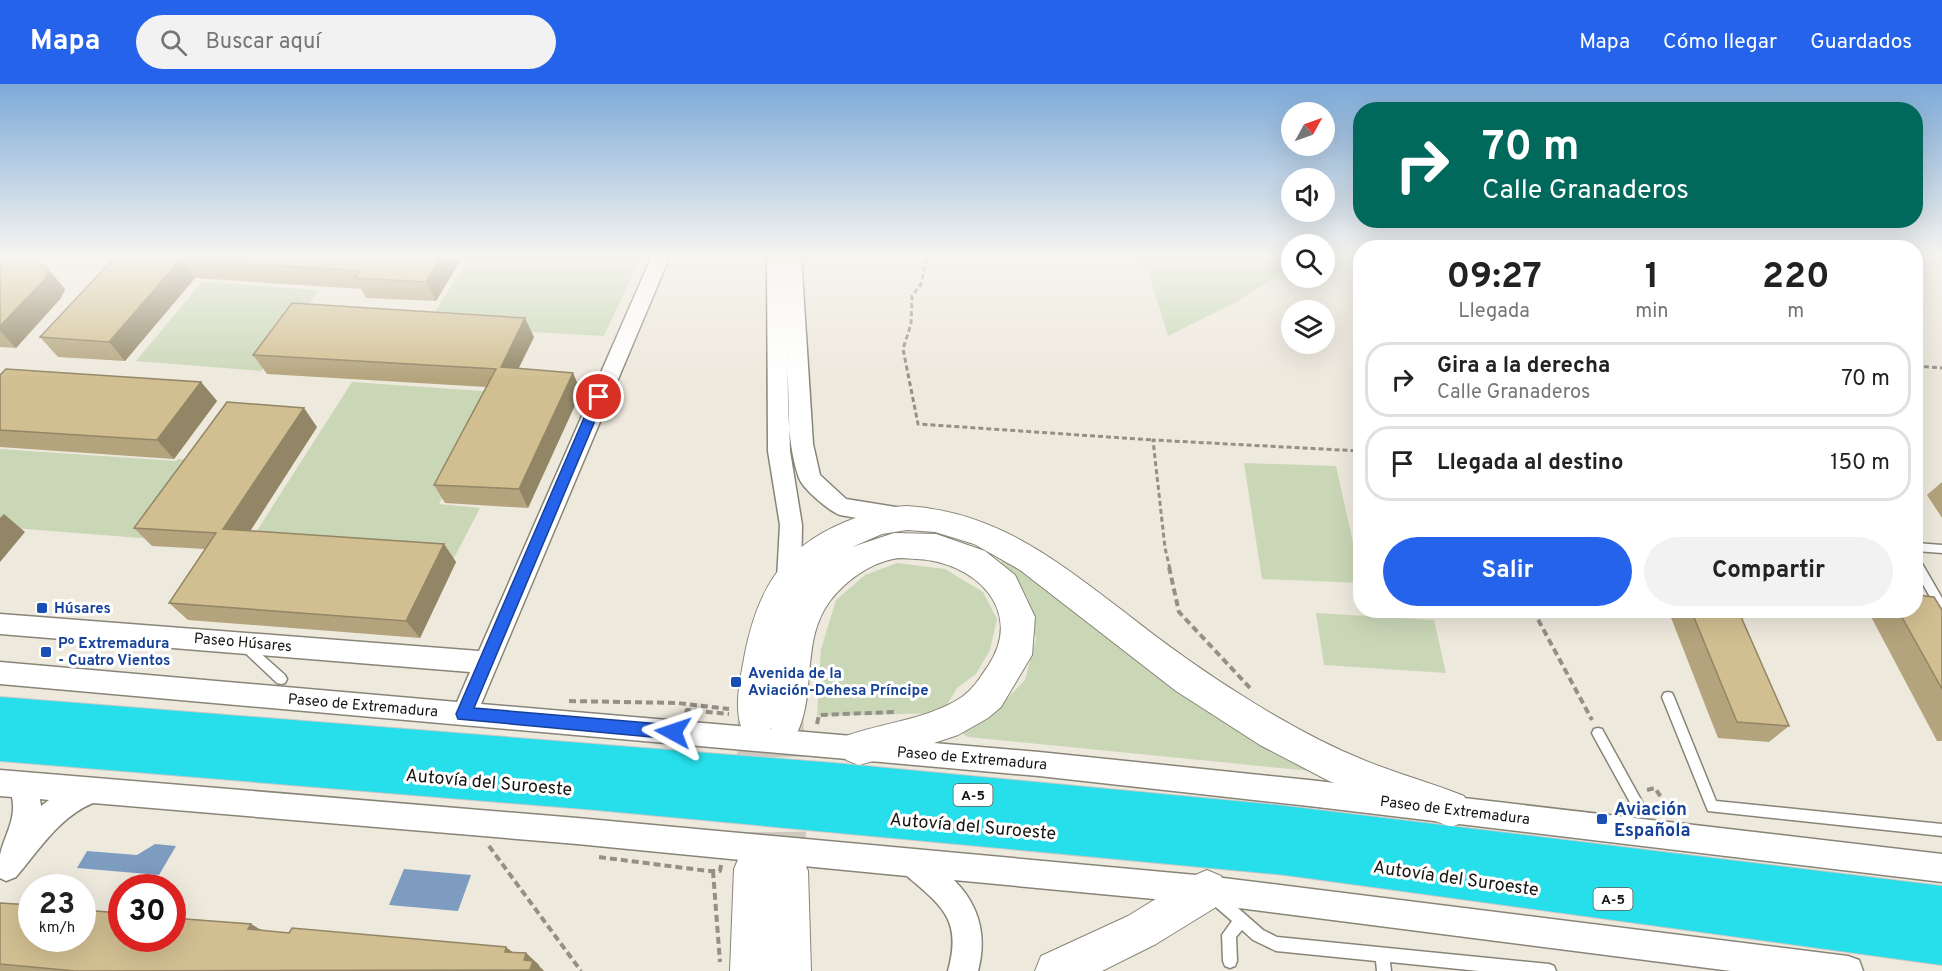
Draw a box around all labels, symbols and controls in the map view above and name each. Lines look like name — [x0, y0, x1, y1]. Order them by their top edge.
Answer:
search box — [136, 15, 556, 69]
text: Mapa — [30, 24, 100, 60]
icon: search — [157, 26, 190, 59]
text: Buscar aquí — [205, 29, 321, 56]
text: Mapa — [1579, 29, 1630, 56]
text: Cómo llegar — [1663, 29, 1777, 56]
text: Guardados — [1810, 29, 1912, 56]
north arrow — [1281, 102, 1335, 156]
map controls — [1281, 102, 1335, 354]
text: 70 m — [1482, 122, 1580, 175]
icon: right — [1383, 126, 1461, 204]
button: sound — [1281, 168, 1335, 222]
text: Calle Granaderos — [1482, 174, 1689, 208]
button: search — [1281, 234, 1335, 288]
text: 09:27 — [1446, 255, 1542, 301]
text: 1 — [1645, 255, 1659, 301]
text: 220 — [1762, 255, 1830, 301]
text: Llegada — [1458, 299, 1530, 325]
text: min — [1635, 299, 1669, 325]
text: m — [1787, 299, 1804, 325]
button: layers — [1281, 300, 1335, 354]
text: Gira a la derecha — [1437, 353, 1610, 380]
icon: right — [1386, 363, 1419, 396]
text: 70 m — [1841, 366, 1890, 393]
pin — [573, 371, 624, 422]
icon: arrive — [582, 380, 615, 413]
text: Calle Granaderos — [1437, 380, 1590, 406]
icon: arrive — [1386, 447, 1419, 480]
text: Llegada al destino — [1437, 450, 1623, 477]
text: 150 m — [1830, 450, 1890, 477]
button: Salir — [1383, 537, 1632, 606]
button: Compartir — [1644, 537, 1893, 606]
place label: Húsares — [54, 600, 111, 619]
marker: Húsares — [35, 601, 49, 615]
street label: Paseo Húsares — [193, 630, 293, 657]
place label: Pº Extremadura - Cuatro Vientos — [58, 635, 170, 671]
marker: Pº Extremadura - Cuatro Vientos — [39, 645, 53, 659]
place label: Avenida de la Aviación-Dehesa Príncipe — [748, 665, 929, 701]
marker: Avenida de la Aviación-Dehesa Príncipe — [729, 675, 743, 689]
street label: Paseo de Extremadura — [287, 690, 439, 723]
position arrow — [641, 700, 705, 764]
street label: Paseo de Extremadura — [896, 743, 1048, 776]
street label: Autovía del Suroeste — [405, 765, 573, 802]
road number: A-5 — [954, 784, 992, 806]
street label: Paseo de Extremadura — [1379, 793, 1531, 830]
place label: Aviación Española — [1614, 799, 1691, 843]
street label: Autovía del Suroeste — [889, 809, 1057, 846]
marker: Aviación Española — [1595, 812, 1609, 826]
street label: Autovía del Suroeste — [1371, 856, 1540, 902]
speed limit sign: 30 — [108, 874, 186, 952]
text: 23 — [39, 887, 75, 924]
road number: A-5 — [1594, 888, 1632, 910]
text: km/h — [39, 919, 75, 938]

